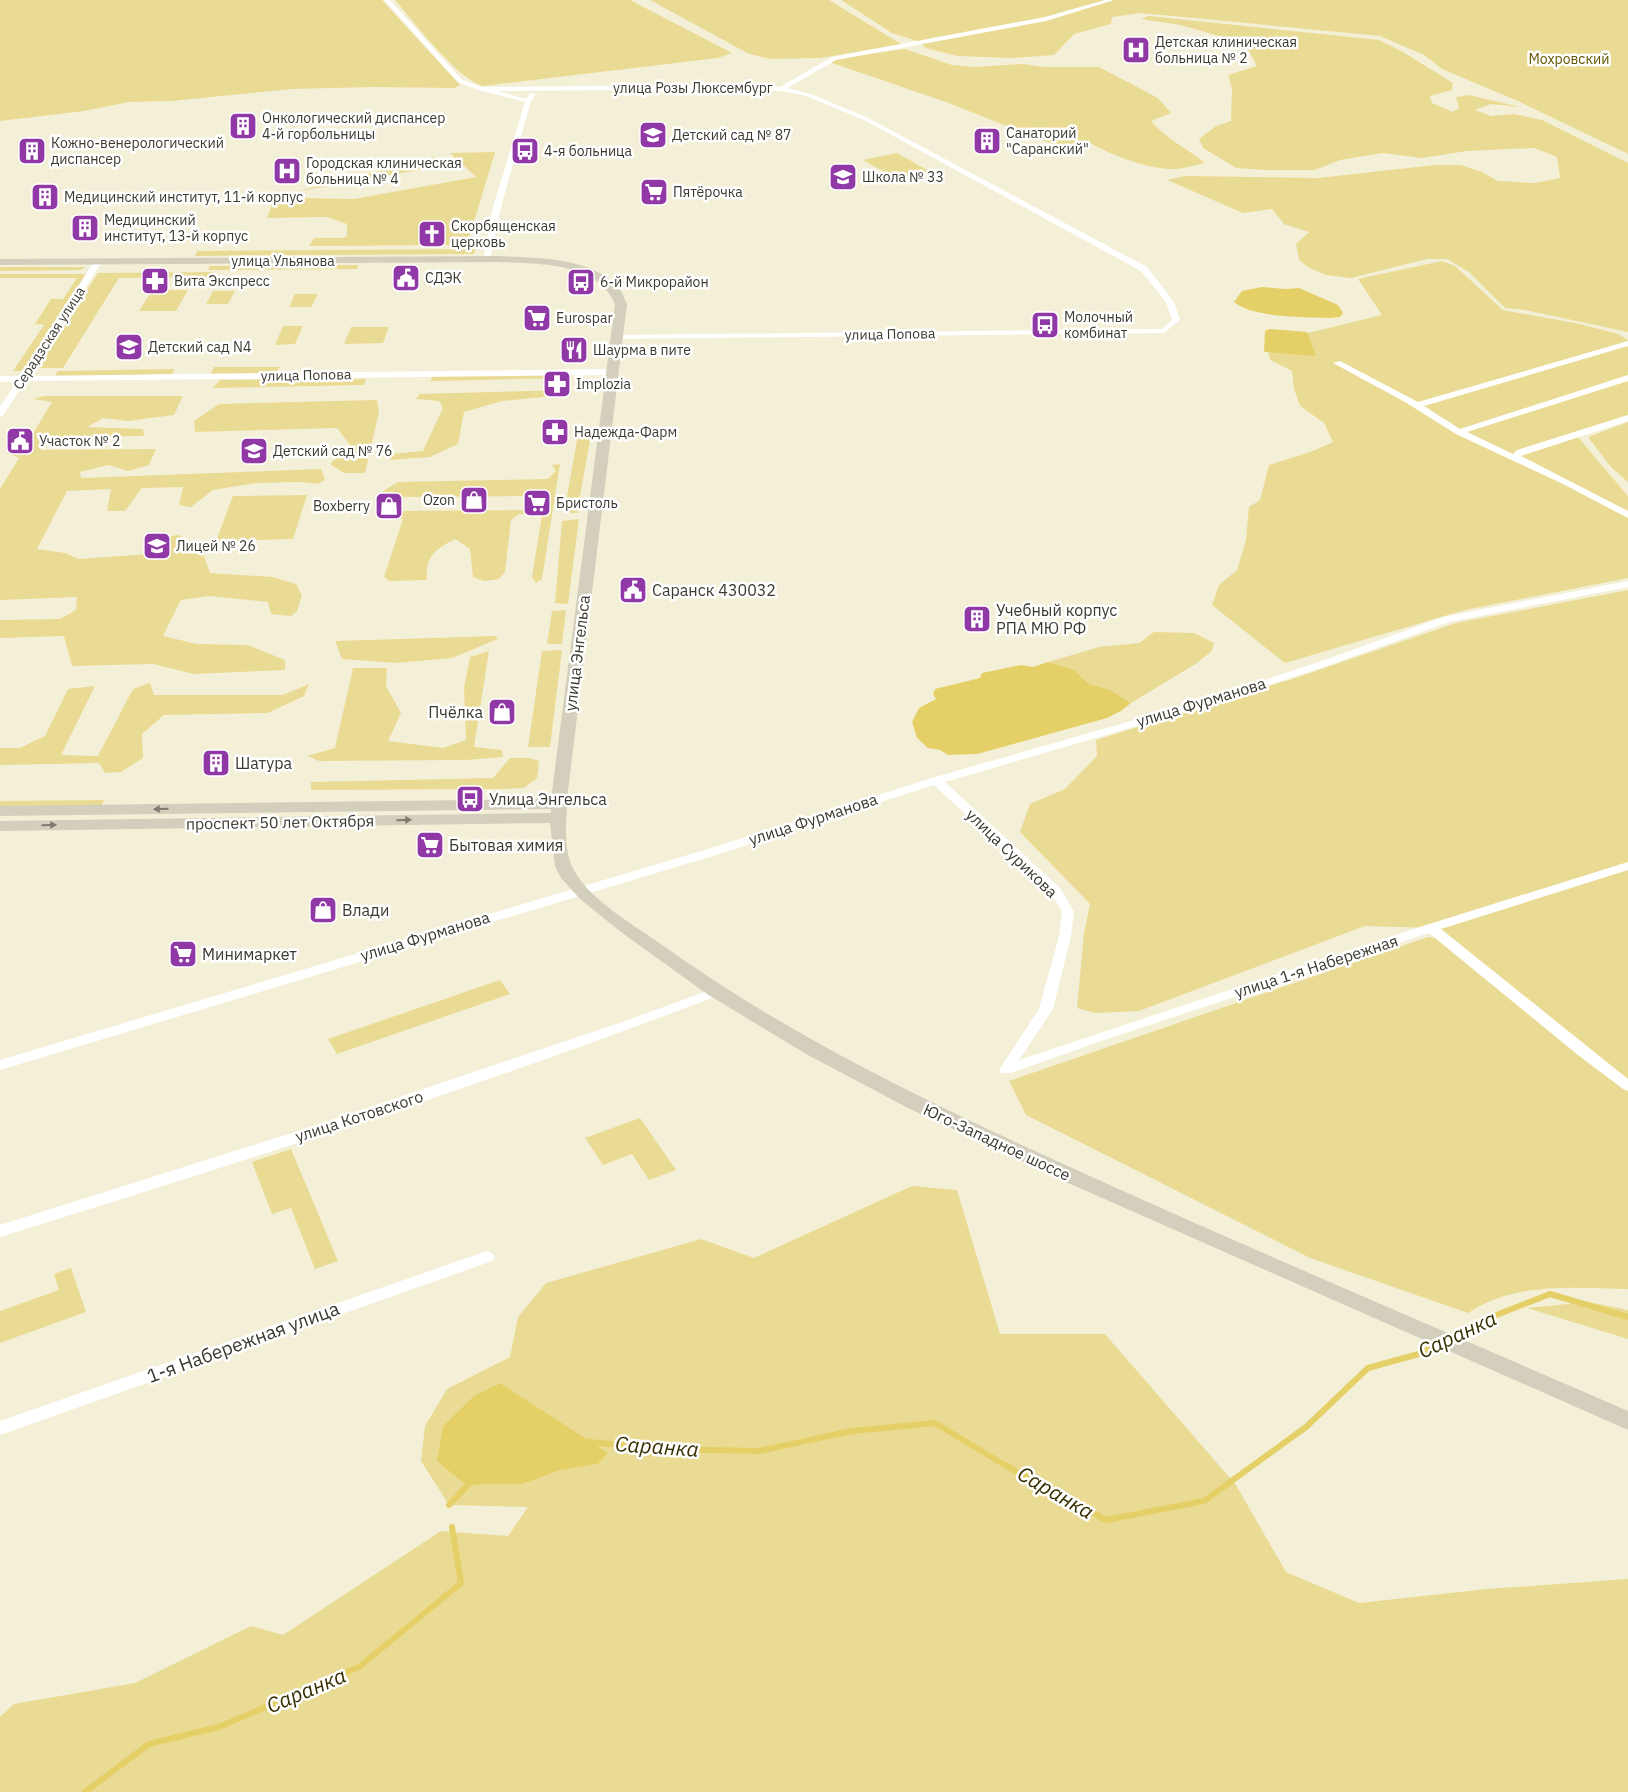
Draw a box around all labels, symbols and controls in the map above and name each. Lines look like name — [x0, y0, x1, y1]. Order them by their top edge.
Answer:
place label: Детская клиническая больница № 2 — [1155, 33, 1297, 67]
hospital icon: Детская клиническая больница № 2 — [1121, 35, 1151, 65]
park label: Мохровский — [1528, 50, 1610, 68]
street label: улица Розы Люксембург — [613, 79, 773, 97]
place label: Онкологический диспансер 4-й горбольницы — [262, 109, 445, 143]
building icon: Онкологический диспансер 4-й горбольницы — [228, 111, 258, 141]
school or university icon: Детский сад № 87 — [638, 120, 668, 150]
place label: Санаторий "Саранский" — [1006, 124, 1089, 158]
place label: Детский сад № 87 — [672, 126, 792, 144]
building icon: Санаторий "Саранский" — [972, 126, 1002, 156]
place label: Кожно-венерологический диспансер — [51, 134, 224, 168]
building icon: Кожно-венерологический диспансер — [17, 136, 47, 166]
bus stop icon: 4-я больница — [510, 136, 540, 166]
place label: 4-я больница — [544, 142, 633, 160]
place label: Городская клиническая больница № 4 — [306, 154, 462, 188]
hospital icon: Городская клиническая больница № 4 — [272, 156, 302, 186]
school or university icon: Школа № 33 — [828, 162, 858, 192]
place label: Школа № 33 — [862, 168, 944, 186]
supermarket icon: Пятёрочка — [639, 177, 669, 207]
building icon: Медицинский институт, 11-й корпус — [30, 182, 60, 212]
place label: Пятёрочка — [673, 183, 743, 201]
place label: Медицинский институт, 11-й корпус — [64, 188, 303, 206]
place label: Медицинский институт, 13-й корпус — [104, 211, 248, 245]
building icon: Медицинский институт, 13-й корпус — [70, 213, 100, 243]
place label: Скорбященская церковь — [451, 217, 556, 251]
church icon: Скорбященская церковь — [417, 219, 447, 249]
street label: улица Ульянова — [231, 252, 335, 270]
public building icon: СДЭК — [391, 263, 421, 293]
pharmacy icon: Вита Экспресс — [140, 266, 170, 296]
bus stop icon: 6-й Микрорайон — [566, 267, 596, 297]
place label: СДЭК — [425, 269, 462, 287]
place label: Вита Экспресс — [174, 272, 270, 290]
place label: 6-й Микрорайон — [600, 273, 709, 291]
street label: Серадзская улица — [9, 283, 89, 393]
supermarket icon: Eurospar — [522, 303, 552, 333]
place label: Молочный комбинат — [1064, 308, 1133, 342]
place label: Eurospar — [556, 309, 613, 327]
bus stop icon: Молочный комбинат — [1030, 310, 1060, 340]
street label: улица Попова — [844, 324, 936, 344]
school or university icon: Детский сад N4 — [114, 332, 144, 362]
restaurant icon: Шаурма в пите — [559, 335, 589, 365]
place label: Детский сад N4 — [148, 338, 251, 356]
place label: Шаурма в пите — [593, 341, 691, 359]
street label: улица Попова — [260, 365, 352, 385]
pharmacy icon: Implozia — [542, 369, 572, 399]
place label: Implozia — [576, 375, 632, 393]
pharmacy icon: Надежда-Фарм — [540, 417, 570, 447]
place label: Надежда-Фарм — [574, 423, 677, 441]
public building icon: Участок № 2 — [5, 426, 35, 456]
place label: Участок № 2 — [39, 432, 120, 450]
school or university icon: Детский сад № 76 — [239, 436, 269, 466]
place label: Детский сад № 76 — [273, 442, 393, 460]
shop icon: Ozon — [459, 485, 489, 515]
supermarket icon: Бристоль — [522, 488, 552, 518]
shop icon: Boxberry — [374, 491, 404, 521]
place label: Ozon — [423, 491, 455, 509]
place label: Бристоль — [556, 494, 618, 512]
place label: Boxberry — [313, 497, 370, 515]
school or university icon: Лицей № 26 — [142, 531, 172, 561]
place label: Лицей № 26 — [176, 537, 256, 555]
public building icon: Саранск 430032 — [618, 575, 648, 605]
place label: Саранск 430032 — [652, 580, 776, 600]
street label: улица Энгельса — [560, 593, 594, 712]
place label: Учебный корпус РПА МЮ РФ — [996, 600, 1117, 638]
building icon: Учебный корпус РПА МЮ РФ — [962, 604, 992, 634]
street label: улица Фурманова — [1134, 673, 1269, 731]
shop icon: Пчёлка — [487, 697, 517, 727]
place label: Пчёлка — [428, 702, 483, 722]
building icon: Шатура — [201, 748, 231, 778]
place label: Шатура — [235, 753, 292, 773]
bus stop icon: Улица Энгельса — [455, 784, 485, 814]
place label: Улица Энгельса — [489, 789, 607, 809]
street label: улица Фурманова — [746, 789, 880, 849]
street label: улица Сурикова — [962, 804, 1062, 902]
one-way arrow — [153, 805, 169, 813]
street label: проспект 50 лет Октября — [186, 810, 374, 834]
one-way arrow — [396, 816, 412, 824]
one-way arrow — [41, 821, 57, 829]
supermarket icon: Бытовая химия — [415, 830, 445, 860]
place label: Бытовая химия — [449, 835, 563, 855]
shop icon: Влади — [308, 895, 338, 925]
place label: Влади — [342, 900, 389, 920]
street label: улица Фурманова — [358, 907, 493, 965]
street label: улица 1-я Набережная — [1232, 930, 1400, 1002]
supermarket icon: Минимаркет — [168, 939, 198, 969]
place label: Минимаркет — [202, 944, 297, 964]
street label: улица Котовского — [292, 1086, 426, 1146]
street label: Юго-Западное шоссе — [920, 1099, 1074, 1185]
street label: 1-я Набережная улица — [144, 1296, 342, 1388]
water label: Саранка — [1413, 1304, 1501, 1364]
water label: Саранка — [614, 1429, 700, 1463]
water label: Саранка — [1013, 1459, 1099, 1525]
water label: Саранка — [262, 1661, 350, 1719]

